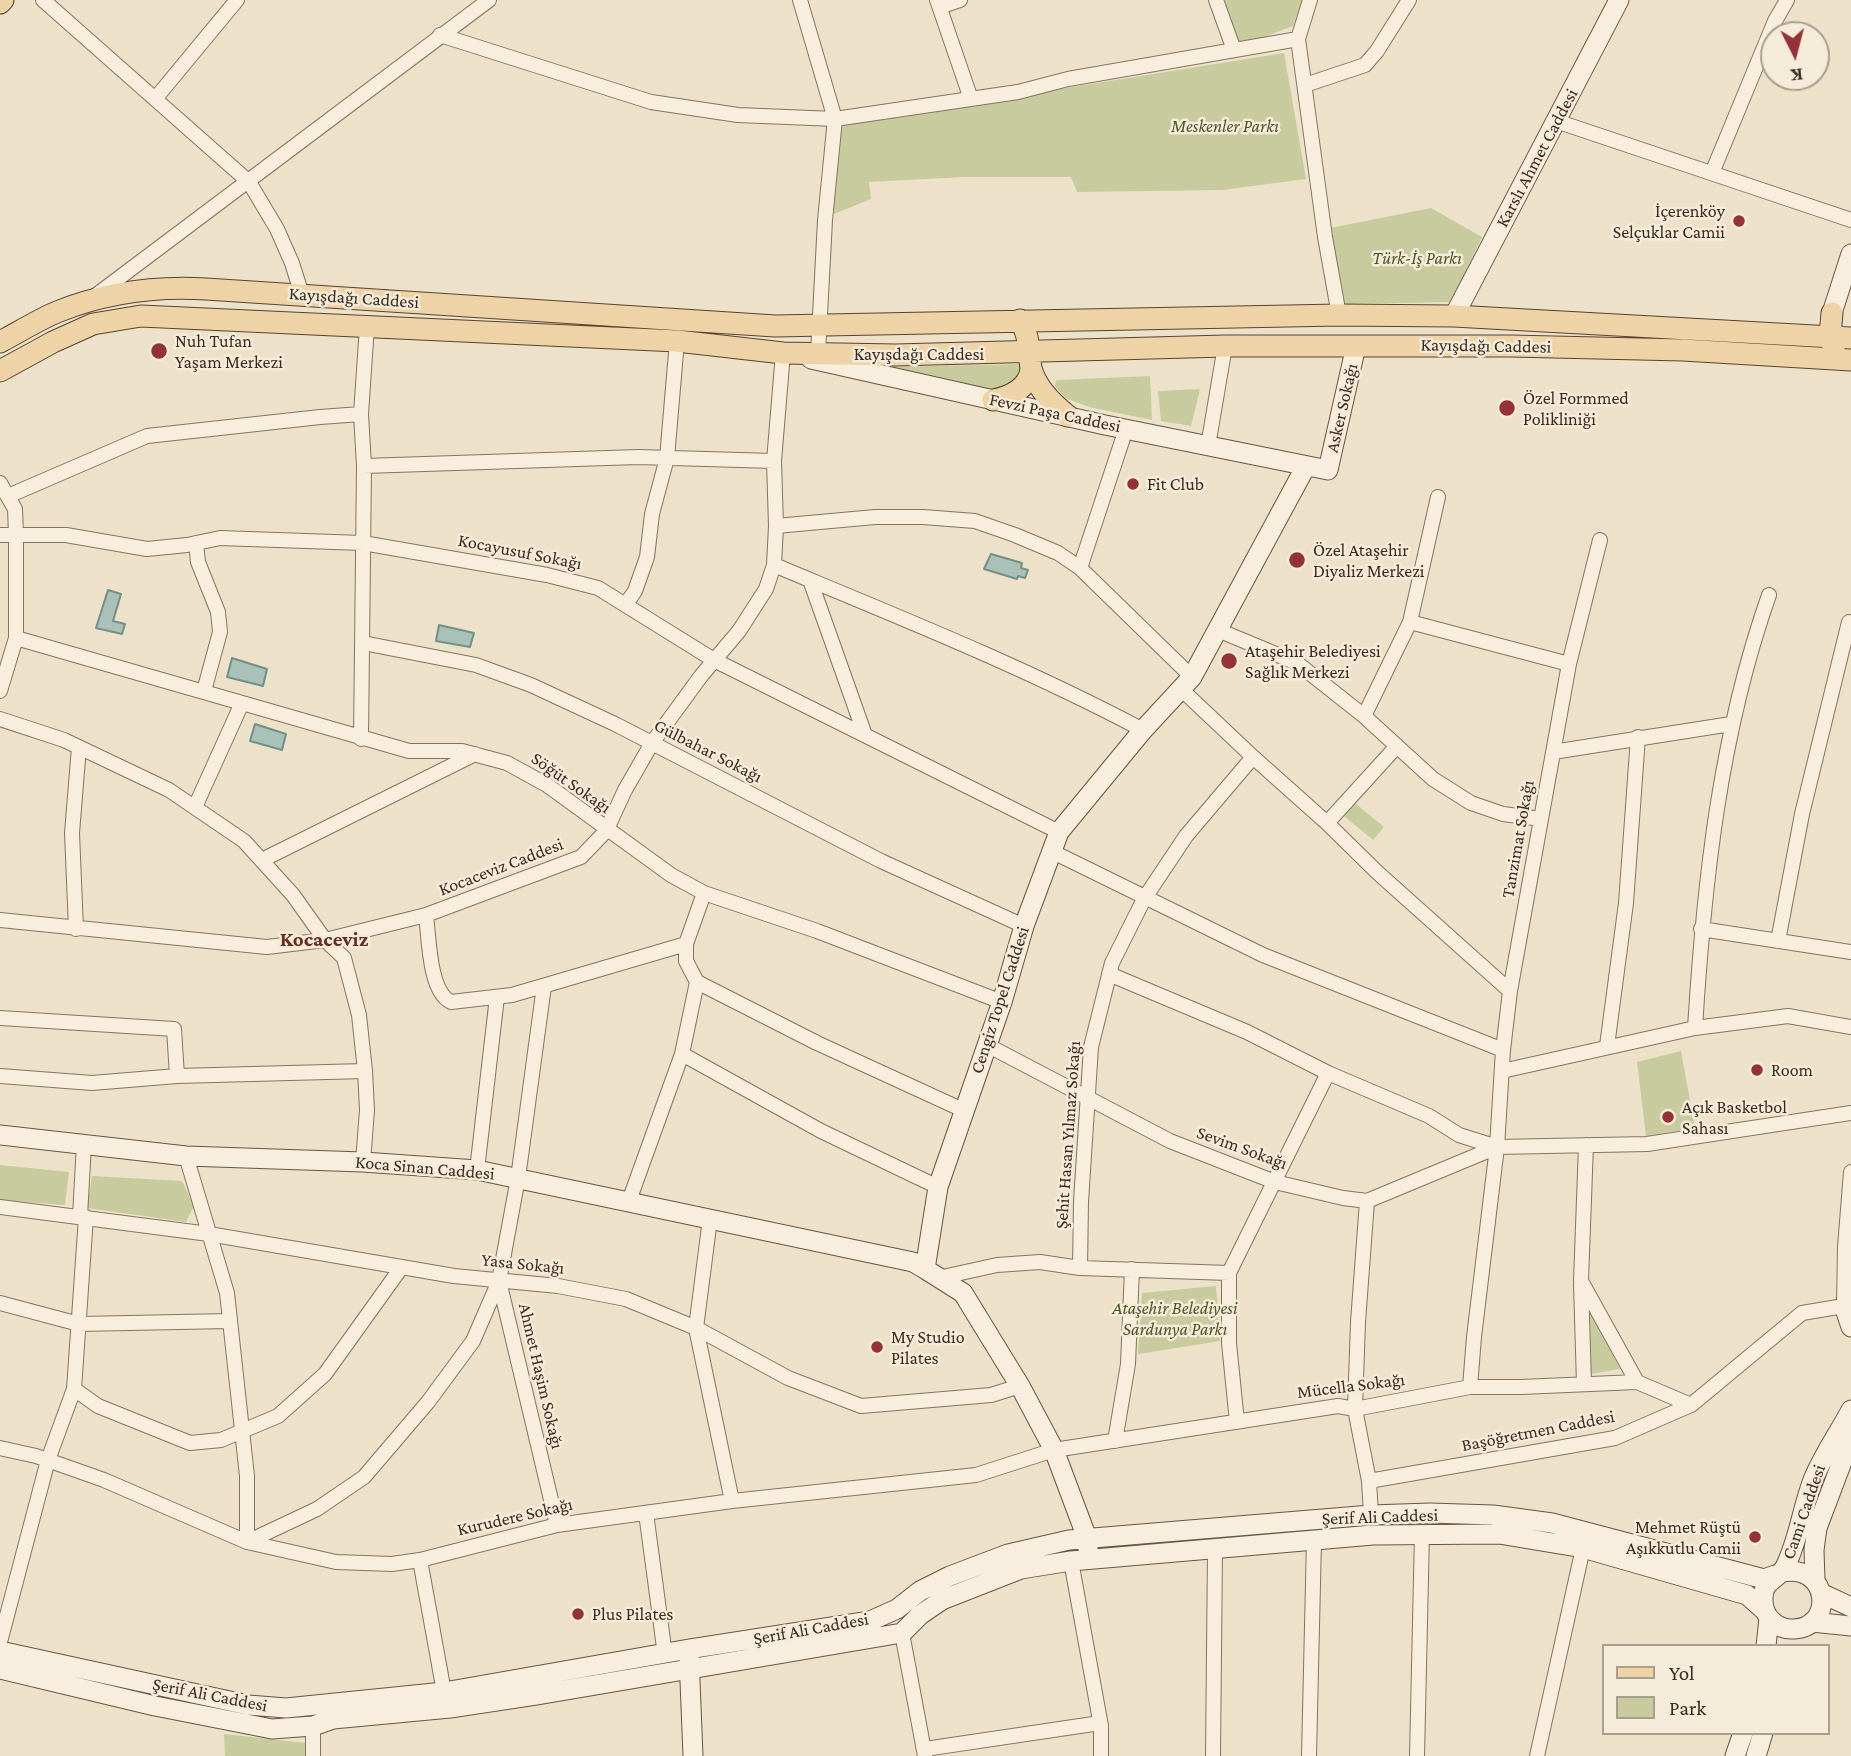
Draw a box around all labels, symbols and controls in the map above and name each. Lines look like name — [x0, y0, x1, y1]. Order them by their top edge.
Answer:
north arrow — [1760, 21, 1830, 91]
text: K — [1790, 64, 1804, 86]
street label: Karslı Ahmet Caddesi — [1491, 85, 1583, 231]
park label: Meskenler Parkı — [1171, 115, 1279, 137]
place label: İçerenköy Selçuklar Camii — [1613, 200, 1725, 242]
marker: İçerenköy Selçuklar Camii — [1731, 213, 1747, 229]
park label: Türk-İş Parkı — [1372, 247, 1462, 269]
street label: Kayışdağı Caddesi — [288, 283, 420, 313]
place label: Nuh Tufan Yaşam Merkezi — [175, 330, 283, 372]
street label: Kayışdağı Caddesi — [1421, 334, 1551, 358]
marker: Nuh Tufan Yaşam Merkezi — [149, 341, 169, 361]
street label: Kayışdağı Caddesi — [854, 343, 984, 365]
street label: Asker Sokağı — [1321, 361, 1363, 455]
place label: Özel Formmed Polikliniği — [1523, 387, 1629, 430]
street label: Fevzi Paşa Caddesi — [987, 389, 1123, 437]
marker: Özel Formmed Polikliniği — [1497, 398, 1517, 418]
place label: Fit Club — [1147, 473, 1204, 495]
marker: Fit Club — [1125, 476, 1141, 492]
street label: Kocayusuf Sokağı — [456, 529, 584, 575]
place label: Özel Ataşehir Diyaliz Merkezi — [1313, 539, 1424, 582]
marker: Özel Ataşehir Diyaliz Merkezi — [1287, 550, 1307, 570]
place label: Ataşehir Belediyesi Sağlık Merkezi — [1245, 640, 1381, 682]
marker: Ataşehir Belediyesi Sağlık Merkezi — [1219, 651, 1239, 671]
street label: Gülbahar Sokağı — [650, 714, 766, 788]
street label: Söğüt Sokağı — [527, 748, 615, 818]
street label: Tanzimat Sokağı — [1497, 778, 1539, 900]
street label: Kocaceviz Caddesi — [436, 833, 566, 901]
street label: Cengiz Topel Caddesi — [966, 924, 1034, 1076]
district label: Kocaceviz — [280, 927, 368, 953]
street label: Şehit Hasan Yılmaz Sokağı — [1051, 1040, 1085, 1230]
place label: Room — [1771, 1059, 1813, 1081]
marker: Room — [1749, 1062, 1765, 1078]
place label: Açık Basketbol Sahası — [1682, 1096, 1787, 1138]
marker: Açık Basketbol Sahası — [1660, 1109, 1676, 1125]
street label: Sevim Sokağı — [1194, 1122, 1290, 1174]
street label: Koca Sinan Caddesi — [354, 1151, 496, 1185]
street label: Yasa Sokağı — [481, 1249, 565, 1279]
park label: Ataşehir Belediyesi Sardunya Parkı — [1112, 1297, 1238, 1340]
street label: Ahmet Haşim Sokağı — [514, 1301, 568, 1451]
place label: My Studio Pilates — [891, 1326, 965, 1368]
marker: My Studio Pilates — [869, 1339, 885, 1355]
street label: Mücella Sokağı — [1296, 1369, 1406, 1403]
street label: Başöğretmen Caddesi — [1460, 1406, 1616, 1456]
street label: Cami Caddesi — [1778, 1462, 1830, 1562]
street label: Kurudere Sokağı — [455, 1493, 575, 1541]
street label: Şerif Ali Caddesi — [1321, 1504, 1439, 1530]
place label: Mehmet Rüştü Aşıkkutlu Camii — [1626, 1516, 1741, 1558]
marker: Mehmet Rüştü Aşıkkutlu Camii — [1747, 1529, 1763, 1545]
place label: Plus Pilates — [592, 1603, 673, 1625]
marker: Plus Pilates — [570, 1606, 586, 1622]
street label: Şerif Ali Caddesi — [752, 1608, 870, 1650]
legend — [1602, 1644, 1830, 1735]
text: Yol — [1669, 1661, 1695, 1685]
street label: Şerif Ali Caddesi — [151, 1673, 269, 1717]
text: Park — [1669, 1696, 1706, 1720]

